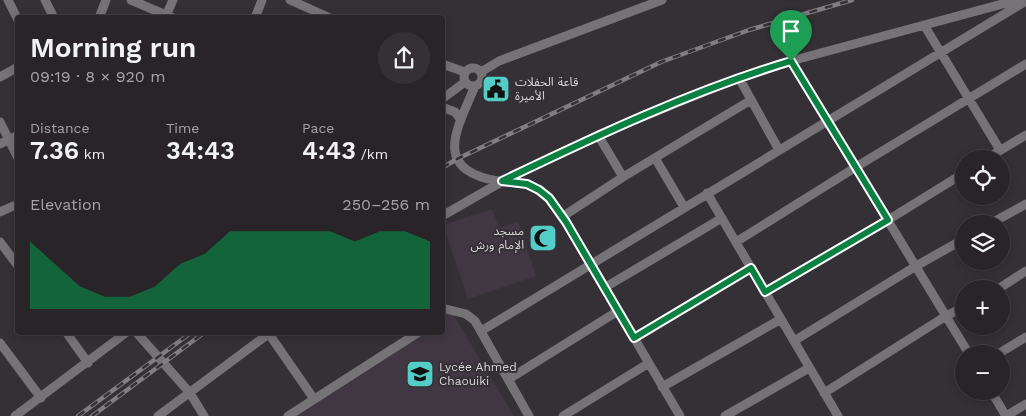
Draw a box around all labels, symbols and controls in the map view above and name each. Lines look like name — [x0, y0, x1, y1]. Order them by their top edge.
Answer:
pin — [770, 10, 812, 61]
icon: arrive — [777, 17, 805, 45]
text: Morning run — [30, 31, 196, 64]
button: share — [378, 32, 430, 84]
text: 09:19 · 8 × 920 m — [30, 67, 166, 86]
public building icon: قاعة الحفلات الأميرة — [481, 74, 511, 104]
place label: قاعة الحفلات الأميرة — [515, 75, 578, 103]
text: Distance — [30, 120, 90, 136]
text: Time — [166, 120, 199, 136]
text: Pace — [302, 120, 334, 136]
text: 7.36 — [30, 136, 79, 165]
text: 34:43 — [166, 136, 235, 165]
text: 4:43 — [302, 136, 356, 165]
text: km — [79, 146, 105, 162]
text: /km — [356, 146, 388, 162]
map controls — [955, 150, 1010, 400]
button: locate — [955, 150, 1010, 205]
text: Elevation — [30, 195, 101, 214]
text: 250–256 m — [342, 195, 430, 214]
button: layers — [955, 215, 1010, 270]
mosque icon: مسجد الإمام ورش — [528, 223, 558, 253]
place label: مسجد الإمام ورش — [471, 224, 524, 254]
button: + — [955, 280, 1010, 335]
button: − — [955, 345, 1010, 400]
school or university icon: Lycée Ahmed Chaouiki — [405, 359, 435, 389]
place label: Lycée Ahmed Chaouiki — [439, 360, 517, 388]

